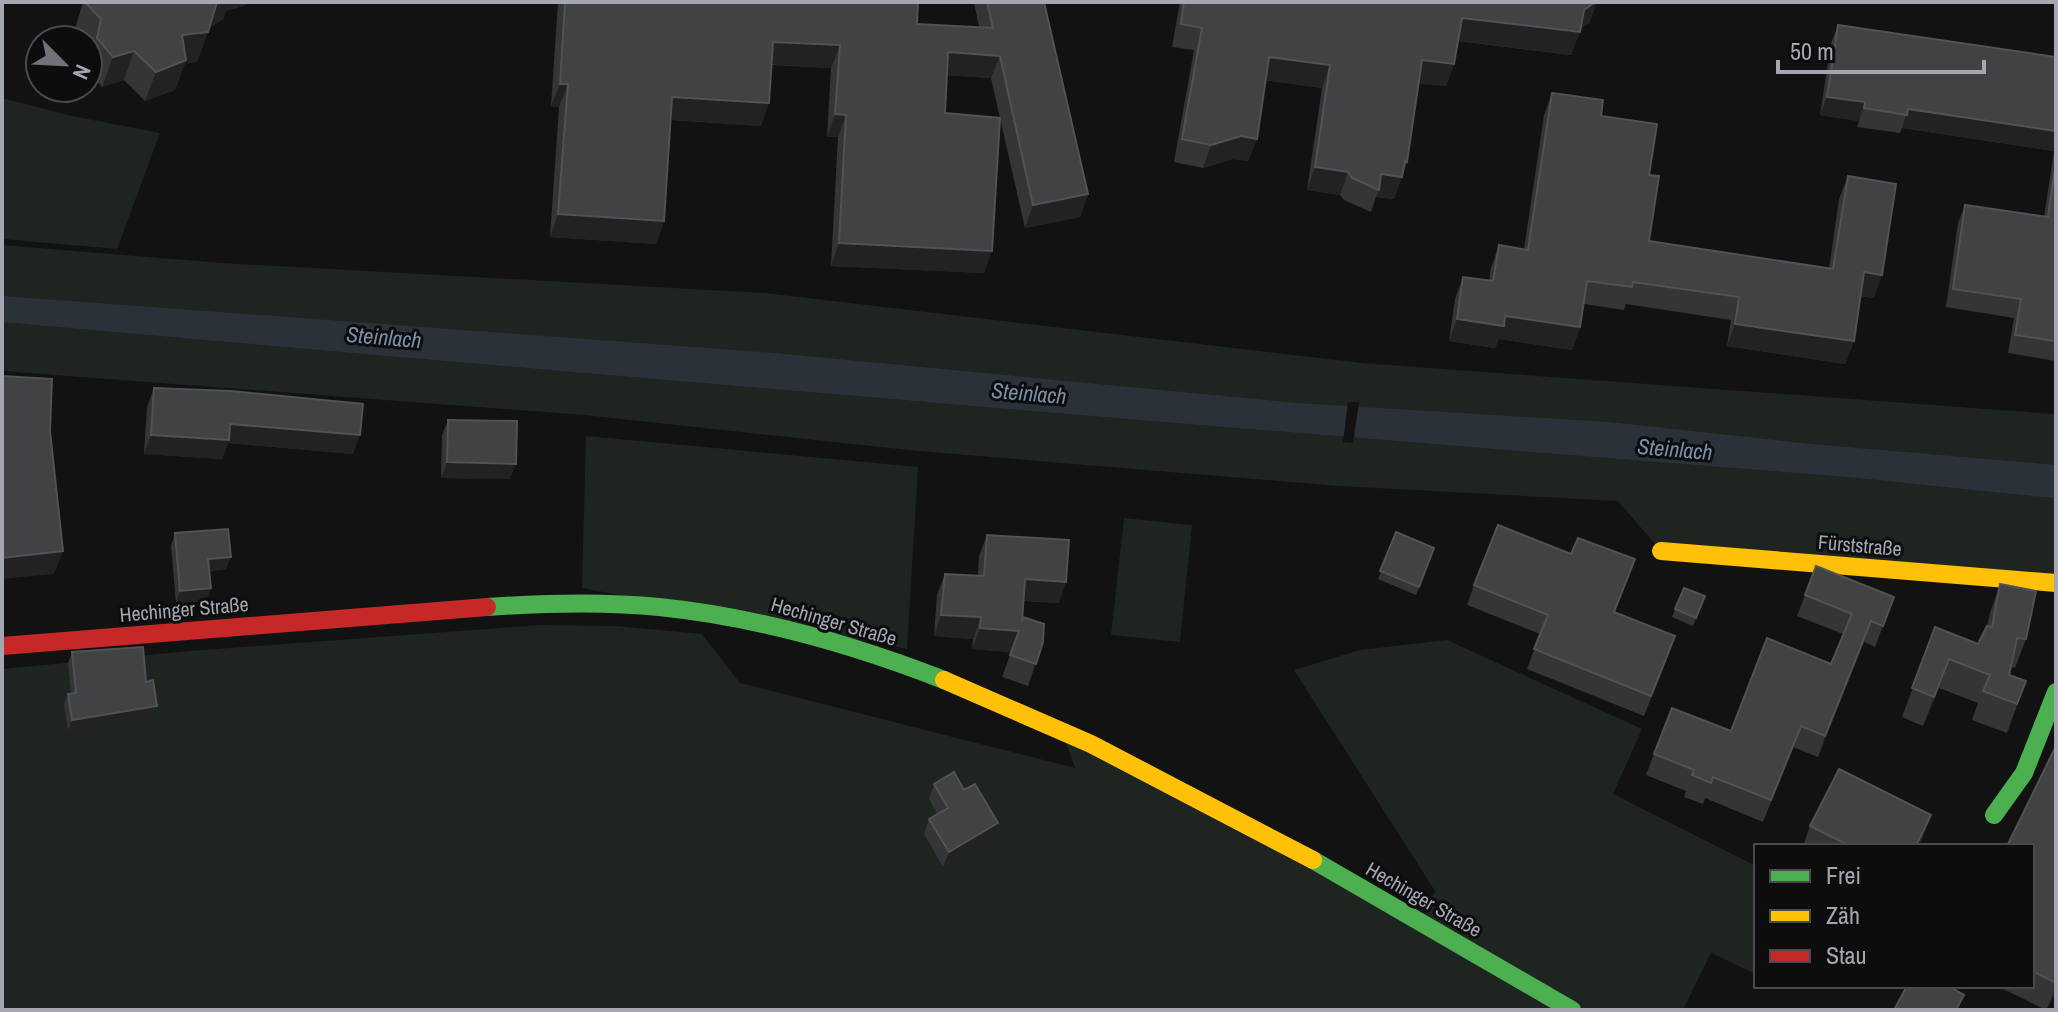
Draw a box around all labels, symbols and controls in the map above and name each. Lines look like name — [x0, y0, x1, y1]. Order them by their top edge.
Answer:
north arrow — [24, 24, 104, 104]
scale bar — [1778, 24, 1984, 74]
text: 50 m — [1790, 35, 1834, 67]
text: N — [66, 60, 99, 84]
water label: Steinlach — [345, 319, 423, 355]
water label: Steinlach — [990, 375, 1068, 411]
water label: Steinlach — [1636, 431, 1714, 467]
street label: Fürststraße — [1817, 528, 1903, 562]
street label: Hechinger Straße — [118, 590, 250, 628]
street label: Hechinger Straße — [768, 590, 900, 652]
legend — [1754, 844, 2034, 988]
street label: Hechinger Straße — [1361, 855, 1487, 943]
text: Frei — [1826, 859, 1861, 891]
text: Zäh — [1826, 899, 1860, 931]
text: Stau — [1826, 939, 1867, 971]

